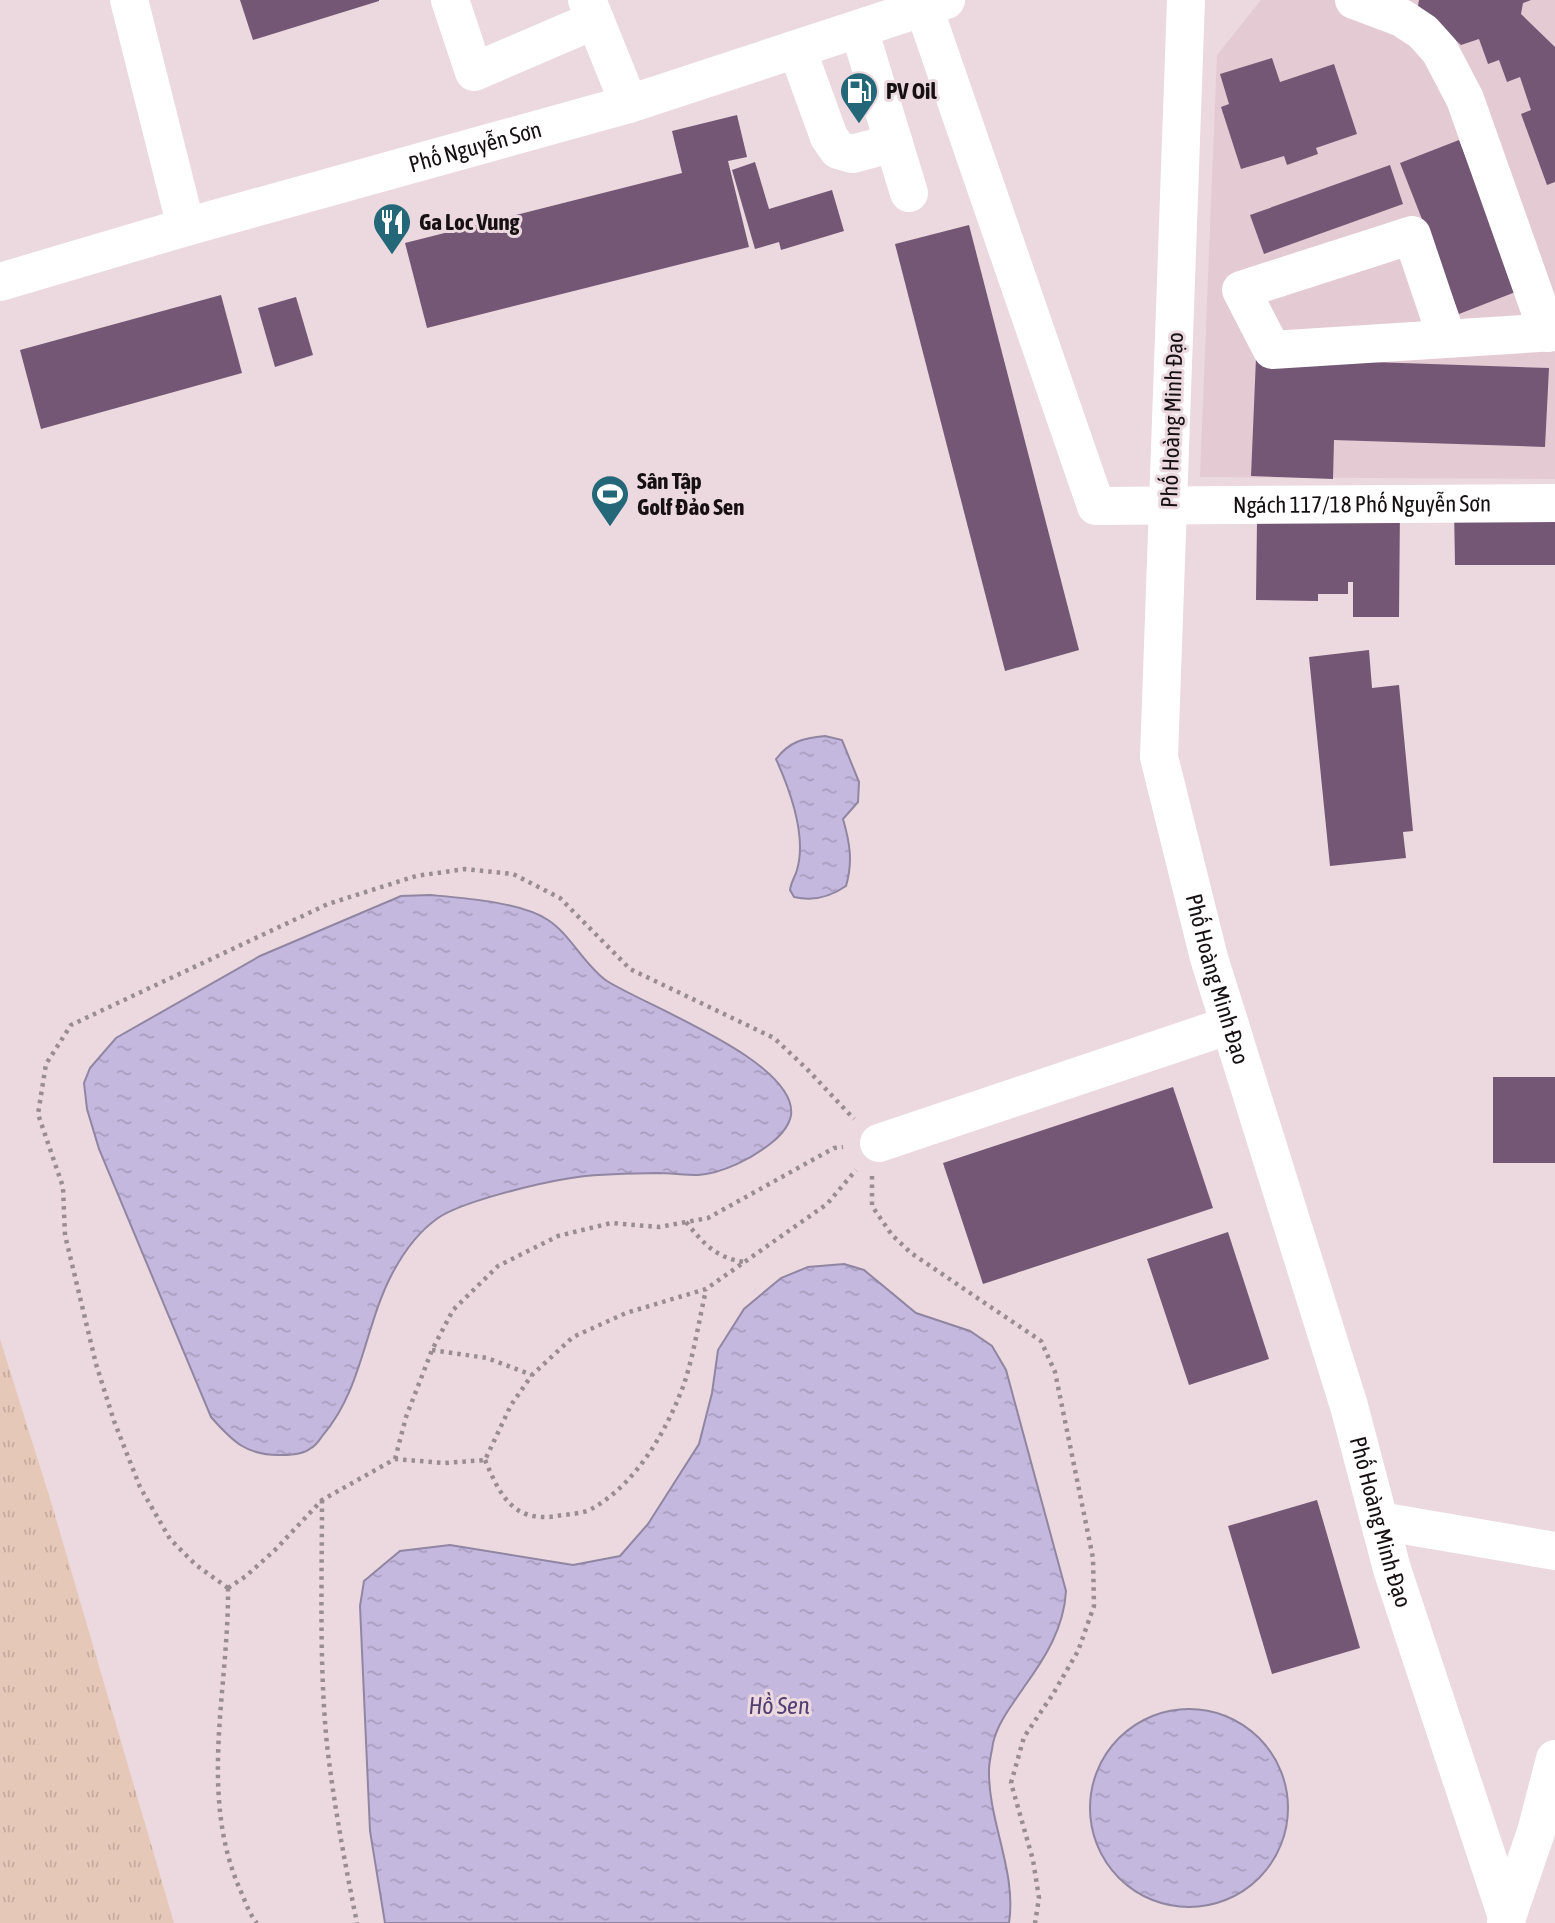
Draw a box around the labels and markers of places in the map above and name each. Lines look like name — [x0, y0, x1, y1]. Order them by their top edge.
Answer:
fuel station icon: PV Oil — [838, 70, 880, 125]
place label: PV Oil — [886, 78, 937, 104]
restaurant icon: Ga Loc Vung — [371, 201, 413, 256]
place label: Ga Loc Vung — [419, 209, 520, 235]
place label: Sân Tập Golf Đảo Sen — [637, 468, 744, 520]
sports icon: Sân Tập Golf Đảo Sen — [589, 473, 631, 528]

